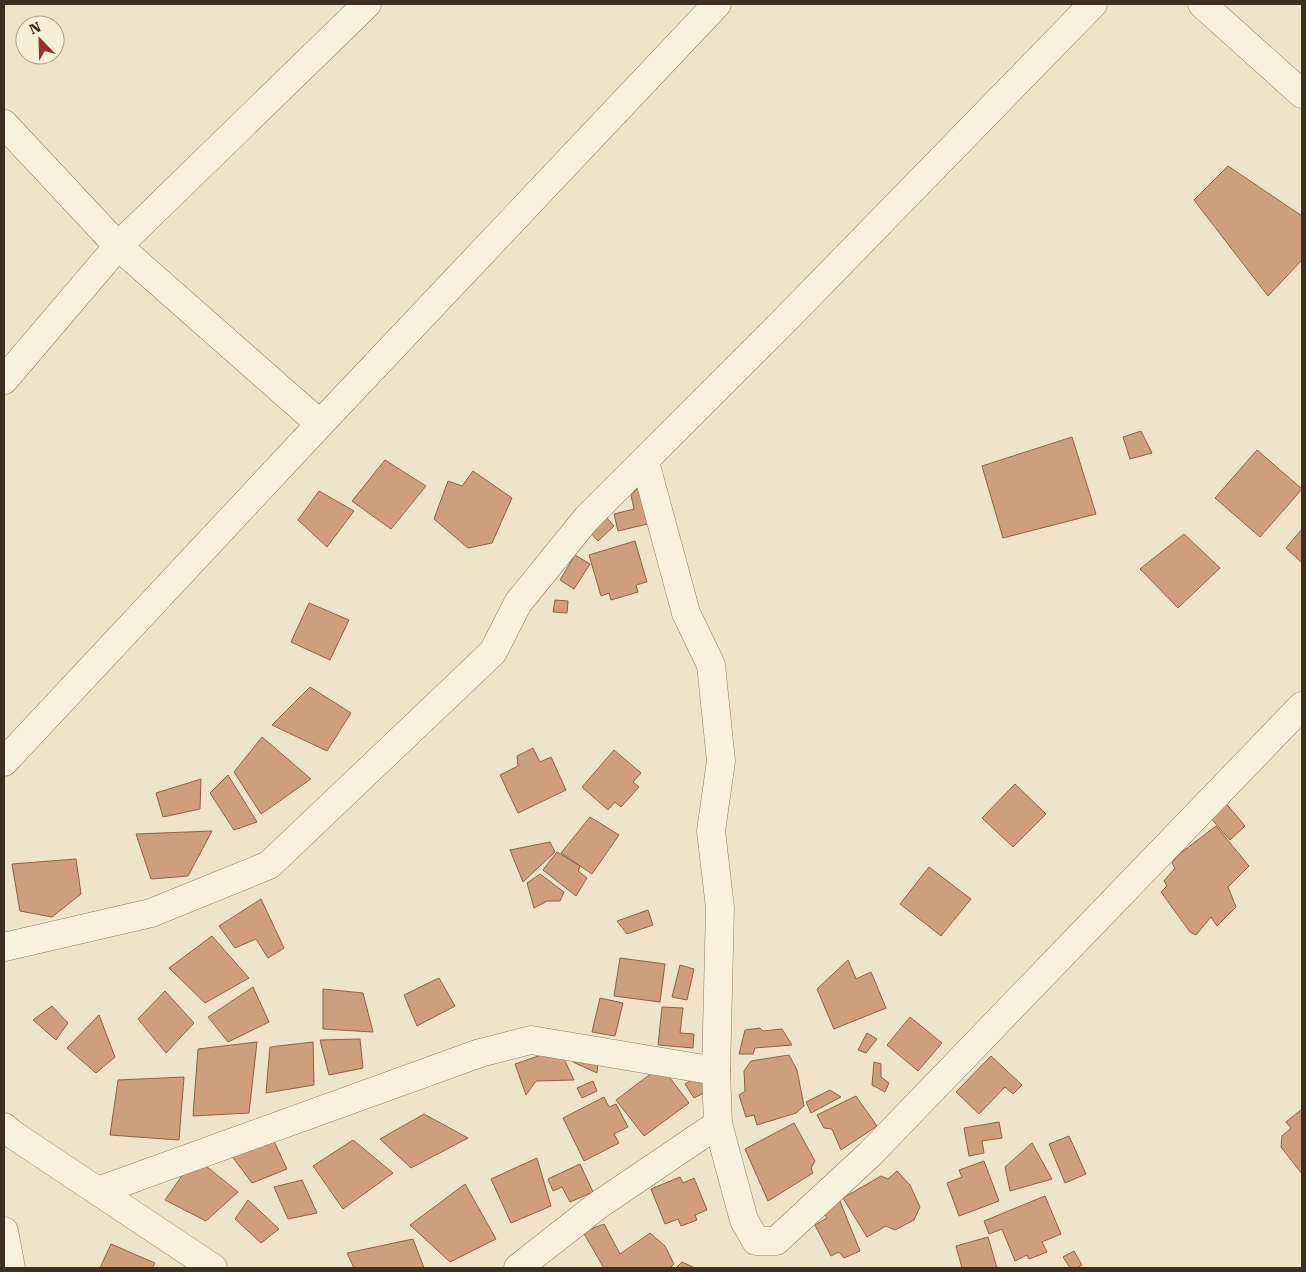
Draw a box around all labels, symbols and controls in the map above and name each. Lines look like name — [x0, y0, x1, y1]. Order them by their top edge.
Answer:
north arrow — [15, 15, 65, 65]
text: N — [27, 18, 43, 38]

